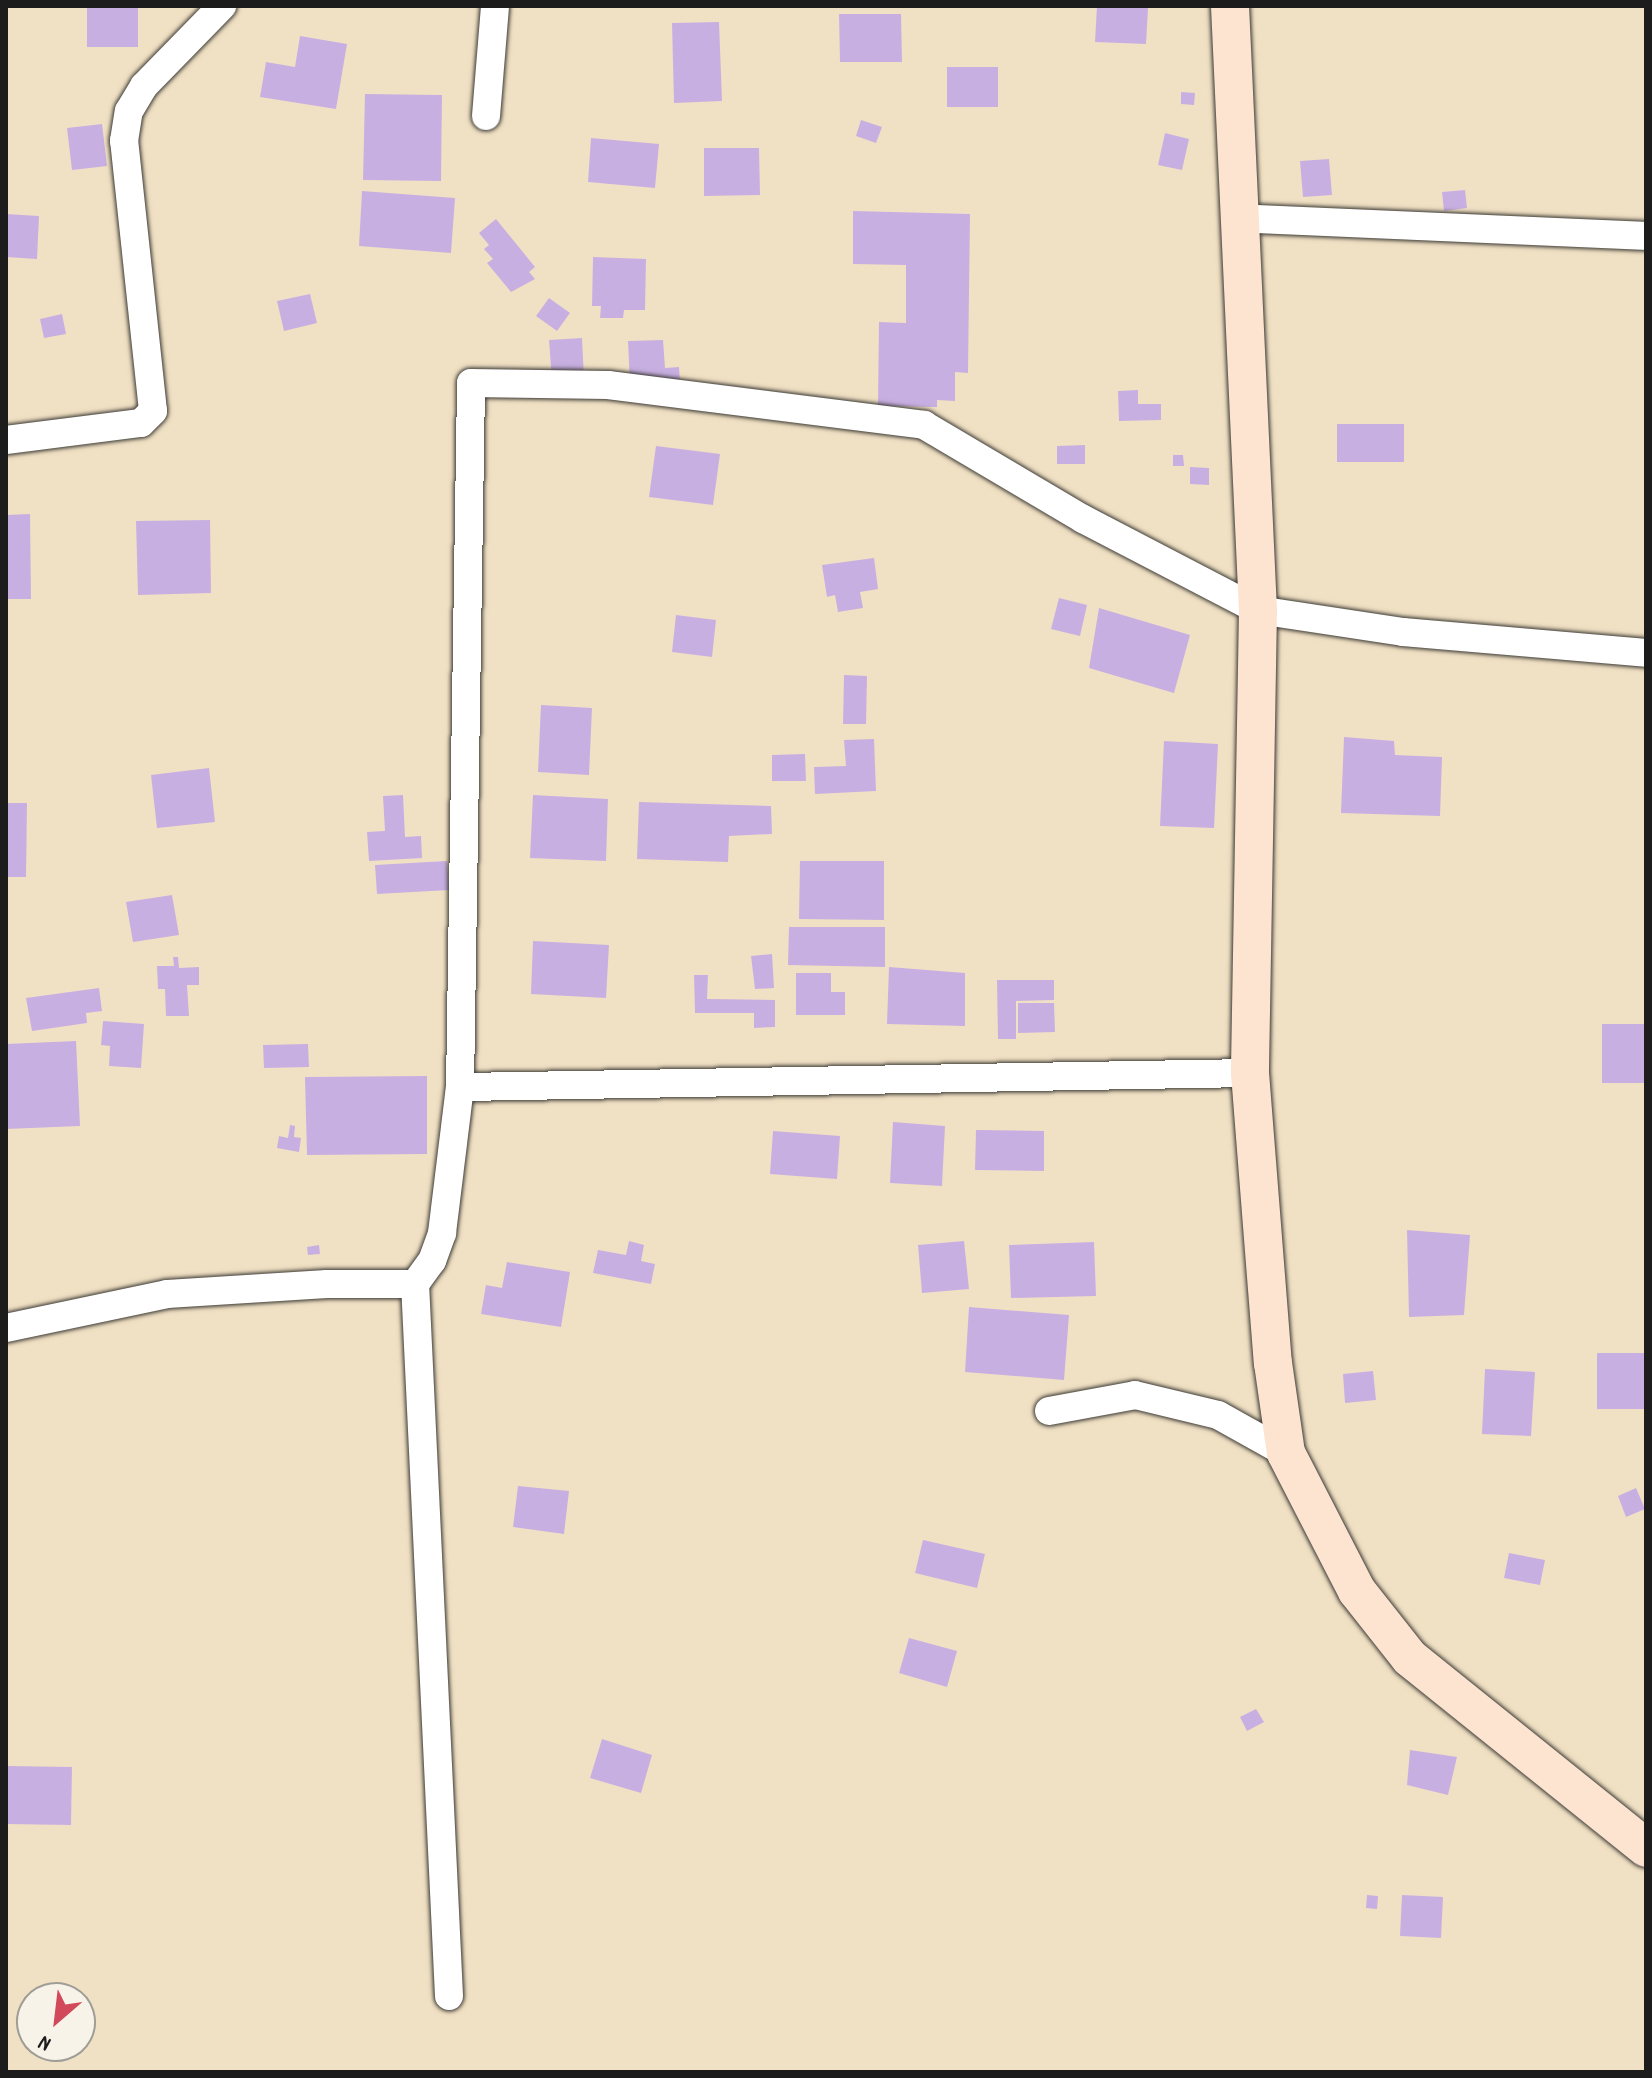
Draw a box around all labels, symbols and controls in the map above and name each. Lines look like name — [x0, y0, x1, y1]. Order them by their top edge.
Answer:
north arrow — [16, 1982, 96, 2062]
text: N — [33, 2026, 58, 2058]

